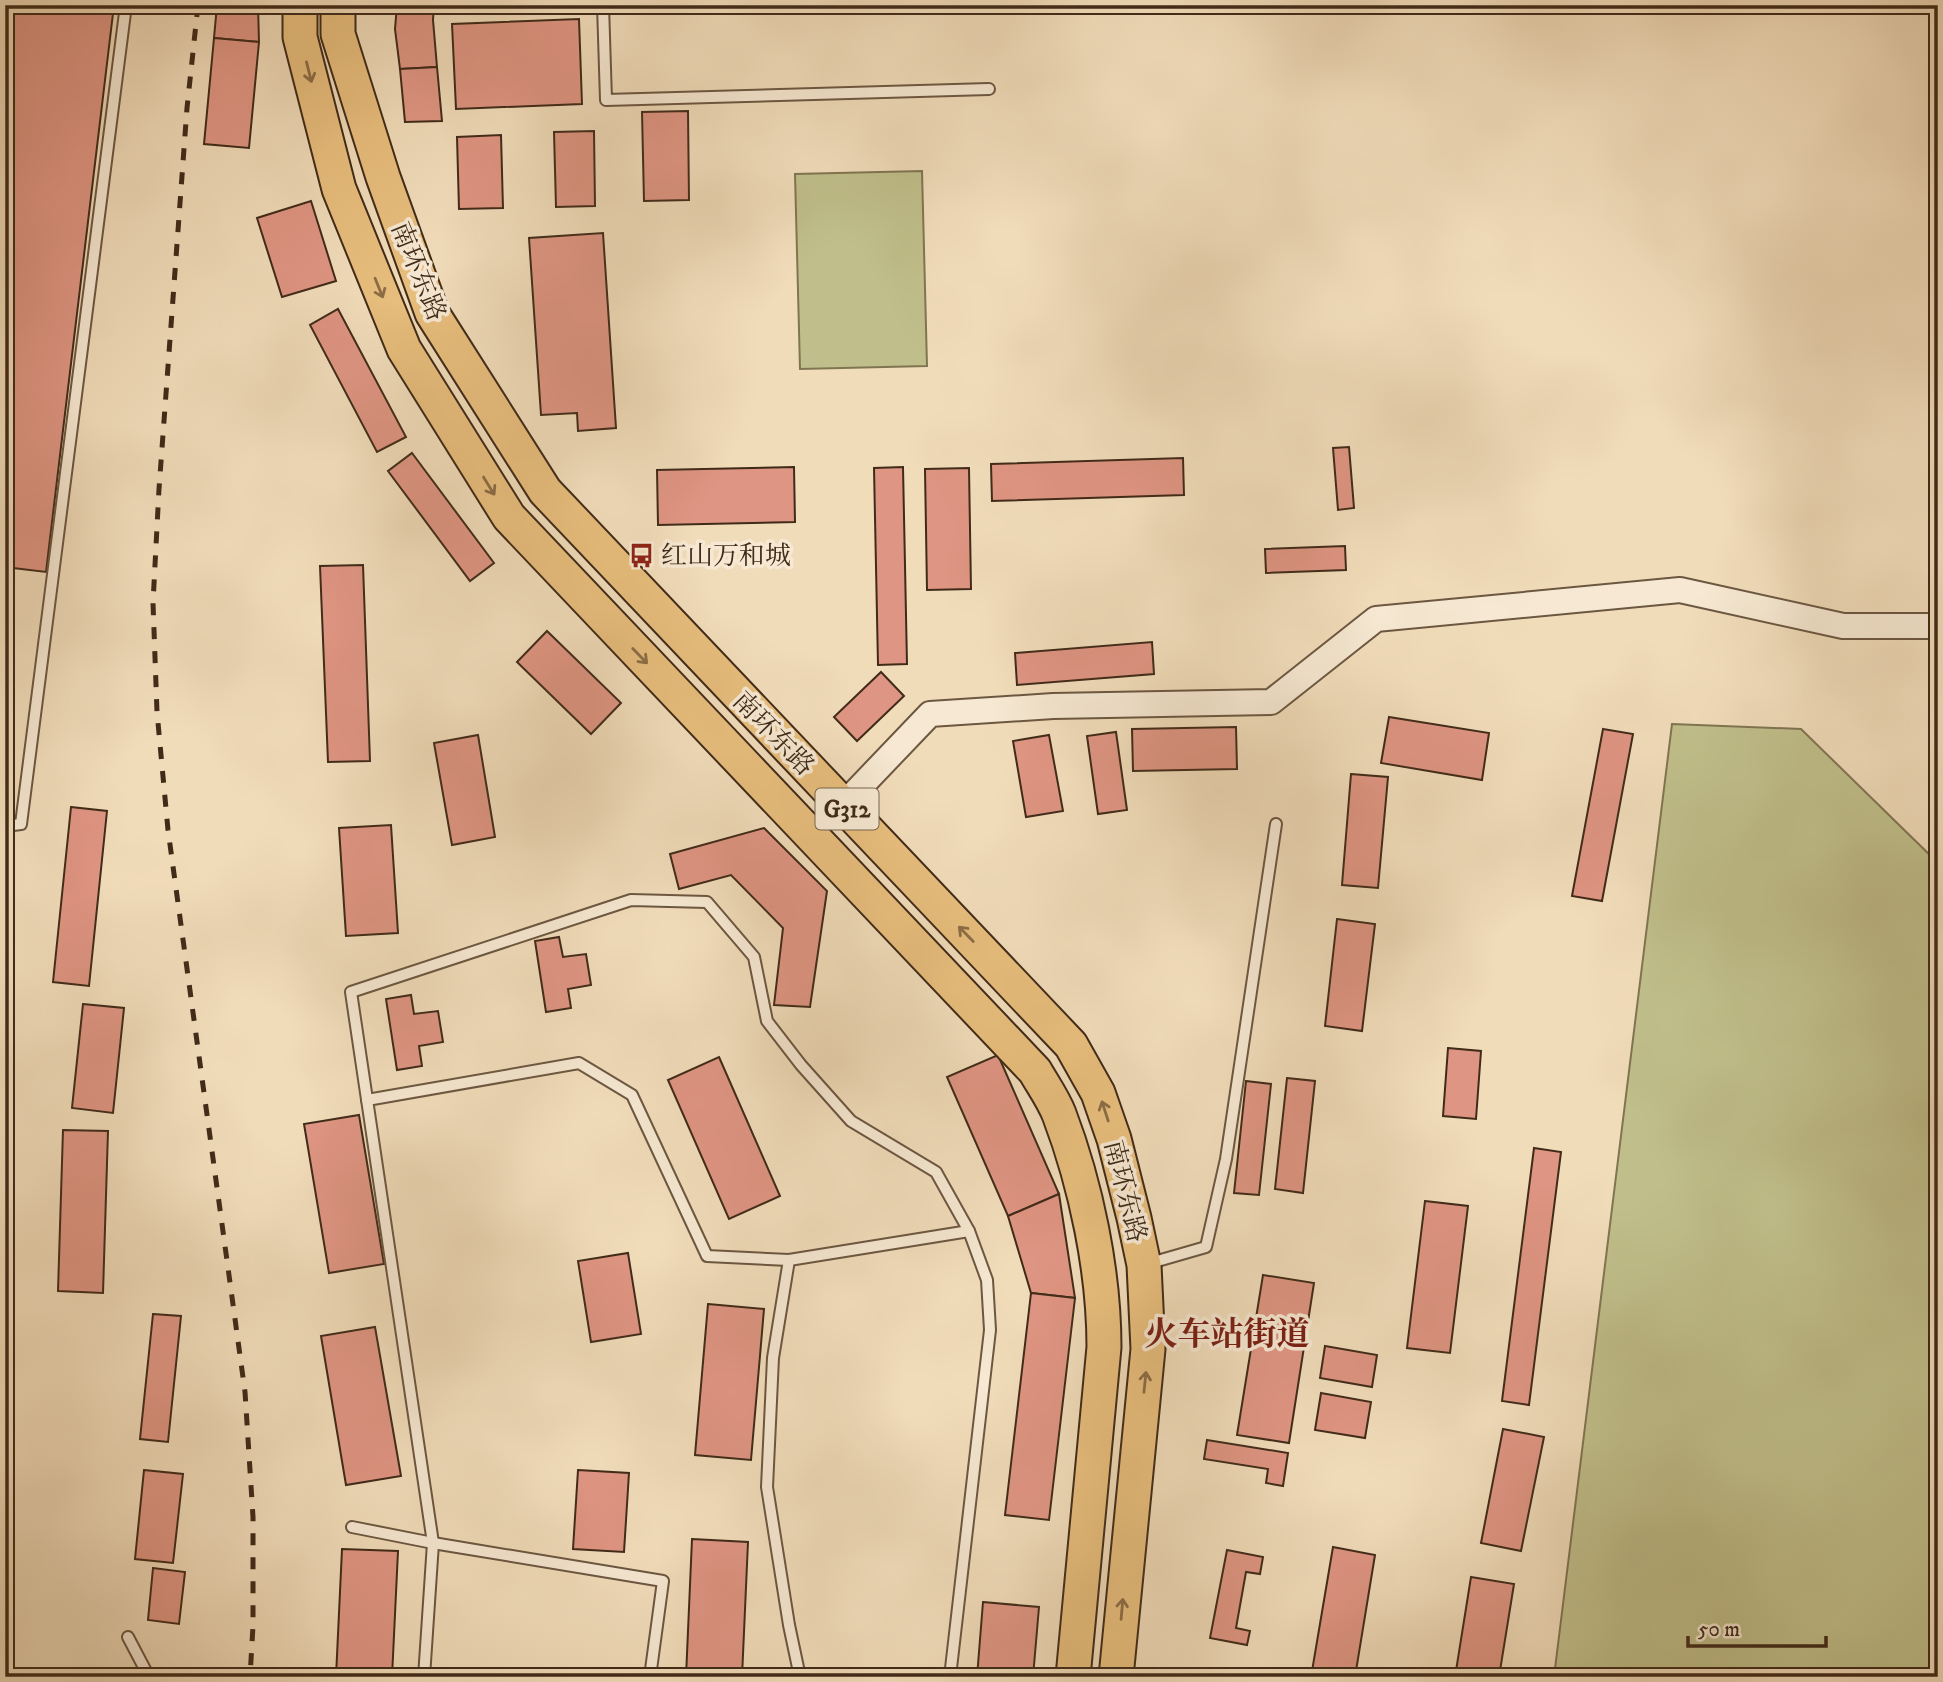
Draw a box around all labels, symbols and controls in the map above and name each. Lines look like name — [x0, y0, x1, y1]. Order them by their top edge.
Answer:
one-way arrow — [303, 60, 316, 83]
street label: 南环东路 — [383, 217, 452, 326]
one-way arrow — [374, 277, 387, 298]
one-way arrow — [483, 476, 497, 496]
place label: 红山万和城 — [661, 540, 791, 573]
bus stop icon: 红山万和城 — [627, 541, 655, 569]
one-way arrow — [632, 647, 649, 664]
street label: 南环东路 — [725, 685, 821, 783]
road number: G312 — [816, 788, 878, 830]
one-way arrow — [957, 926, 974, 943]
one-way arrow — [1097, 1101, 1110, 1123]
street label: 南环东路 — [1096, 1137, 1153, 1246]
district label: 火车站街道 — [1145, 1315, 1310, 1356]
one-way arrow — [1139, 1372, 1152, 1394]
one-way arrow — [1116, 1598, 1129, 1621]
scale bar — [1688, 1605, 1826, 1649]
text: 50 m — [1698, 1617, 1740, 1643]

